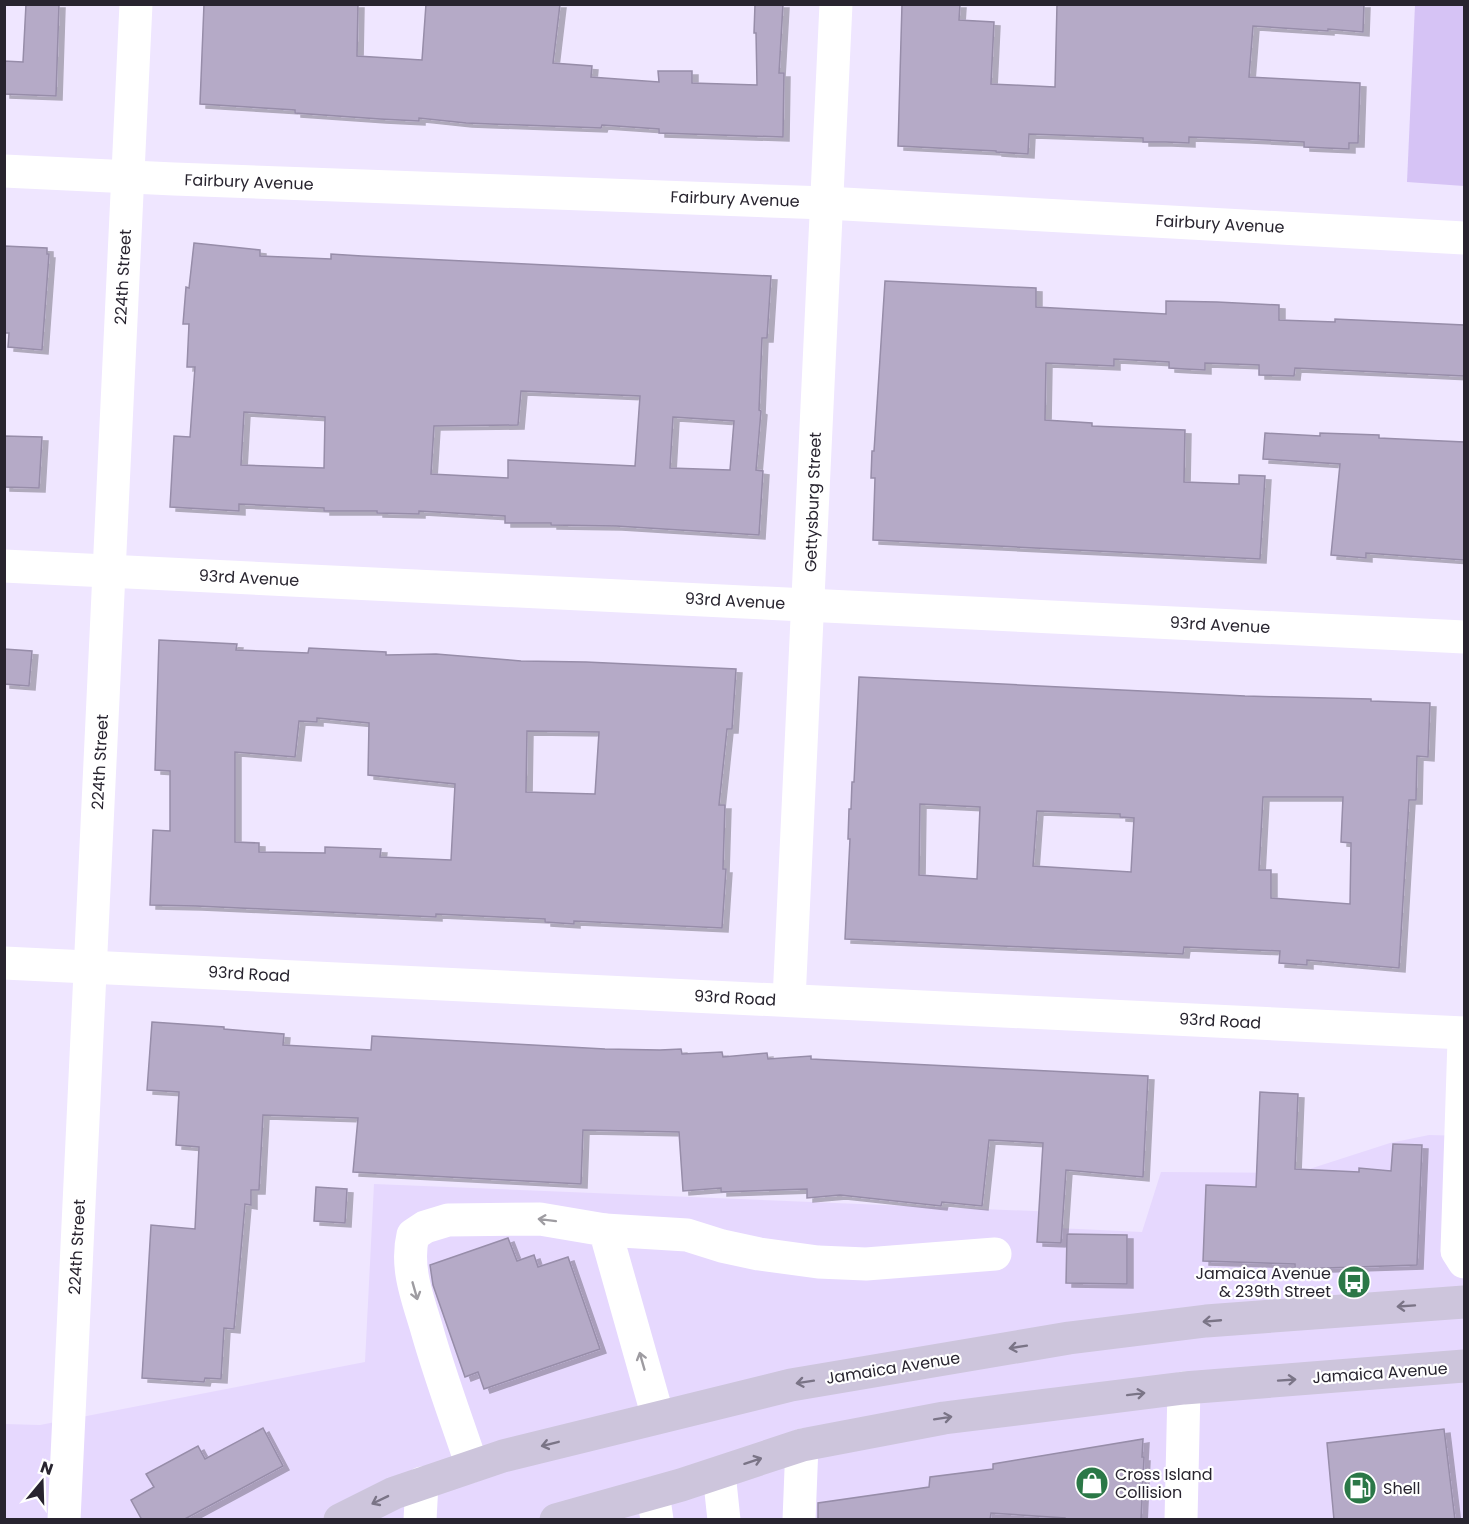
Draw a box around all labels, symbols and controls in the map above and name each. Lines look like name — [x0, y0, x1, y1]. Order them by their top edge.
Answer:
street label: Fairbury Avenue — [184, 168, 314, 196]
street label: Fairbury Avenue — [670, 185, 800, 213]
street label: Fairbury Avenue — [1155, 209, 1285, 239]
street label: 224th Street — [109, 228, 137, 325]
street label: Gettysburg Street — [799, 431, 827, 573]
street label: 93rd Avenue — [198, 564, 300, 592]
street label: 93rd Avenue — [684, 587, 786, 615]
street label: 93rd Avenue — [1169, 611, 1271, 639]
street label: 224th Street — [86, 713, 114, 810]
street label: 93rd Road — [207, 960, 291, 988]
street label: 93rd Road — [693, 984, 777, 1012]
street label: 93rd Road — [1178, 1007, 1262, 1035]
street label: 224th Street — [63, 1198, 91, 1295]
one-way arrow — [538, 1215, 558, 1226]
place label: Jamaica Avenue & 239th Street — [1196, 1262, 1331, 1303]
bus stop icon: Jamaica Avenue & 239th Street — [1336, 1264, 1372, 1300]
one-way arrow — [410, 1281, 422, 1300]
one-way arrow — [1397, 1301, 1417, 1312]
one-way arrow — [1202, 1316, 1222, 1327]
one-way arrow — [1009, 1341, 1029, 1352]
street label: Jamaica Avenue — [824, 1346, 962, 1390]
one-way arrow — [636, 1352, 647, 1371]
street label: Jamaica Avenue — [1312, 1357, 1448, 1389]
one-way arrow — [1276, 1374, 1296, 1385]
one-way arrow — [796, 1377, 816, 1388]
one-way arrow — [1126, 1388, 1146, 1399]
one-way arrow — [932, 1413, 952, 1424]
one-way arrow — [540, 1439, 559, 1451]
north arrow — [12, 1452, 72, 1512]
text: N — [37, 1455, 56, 1481]
one-way arrow — [743, 1455, 762, 1466]
place label: Cross Island Collision — [1115, 1463, 1213, 1504]
shop icon: Cross Island Collision — [1074, 1465, 1110, 1501]
fuel station icon: Shell — [1342, 1470, 1378, 1506]
place label: Shell — [1383, 1477, 1420, 1500]
one-way arrow — [371, 1494, 389, 1506]

